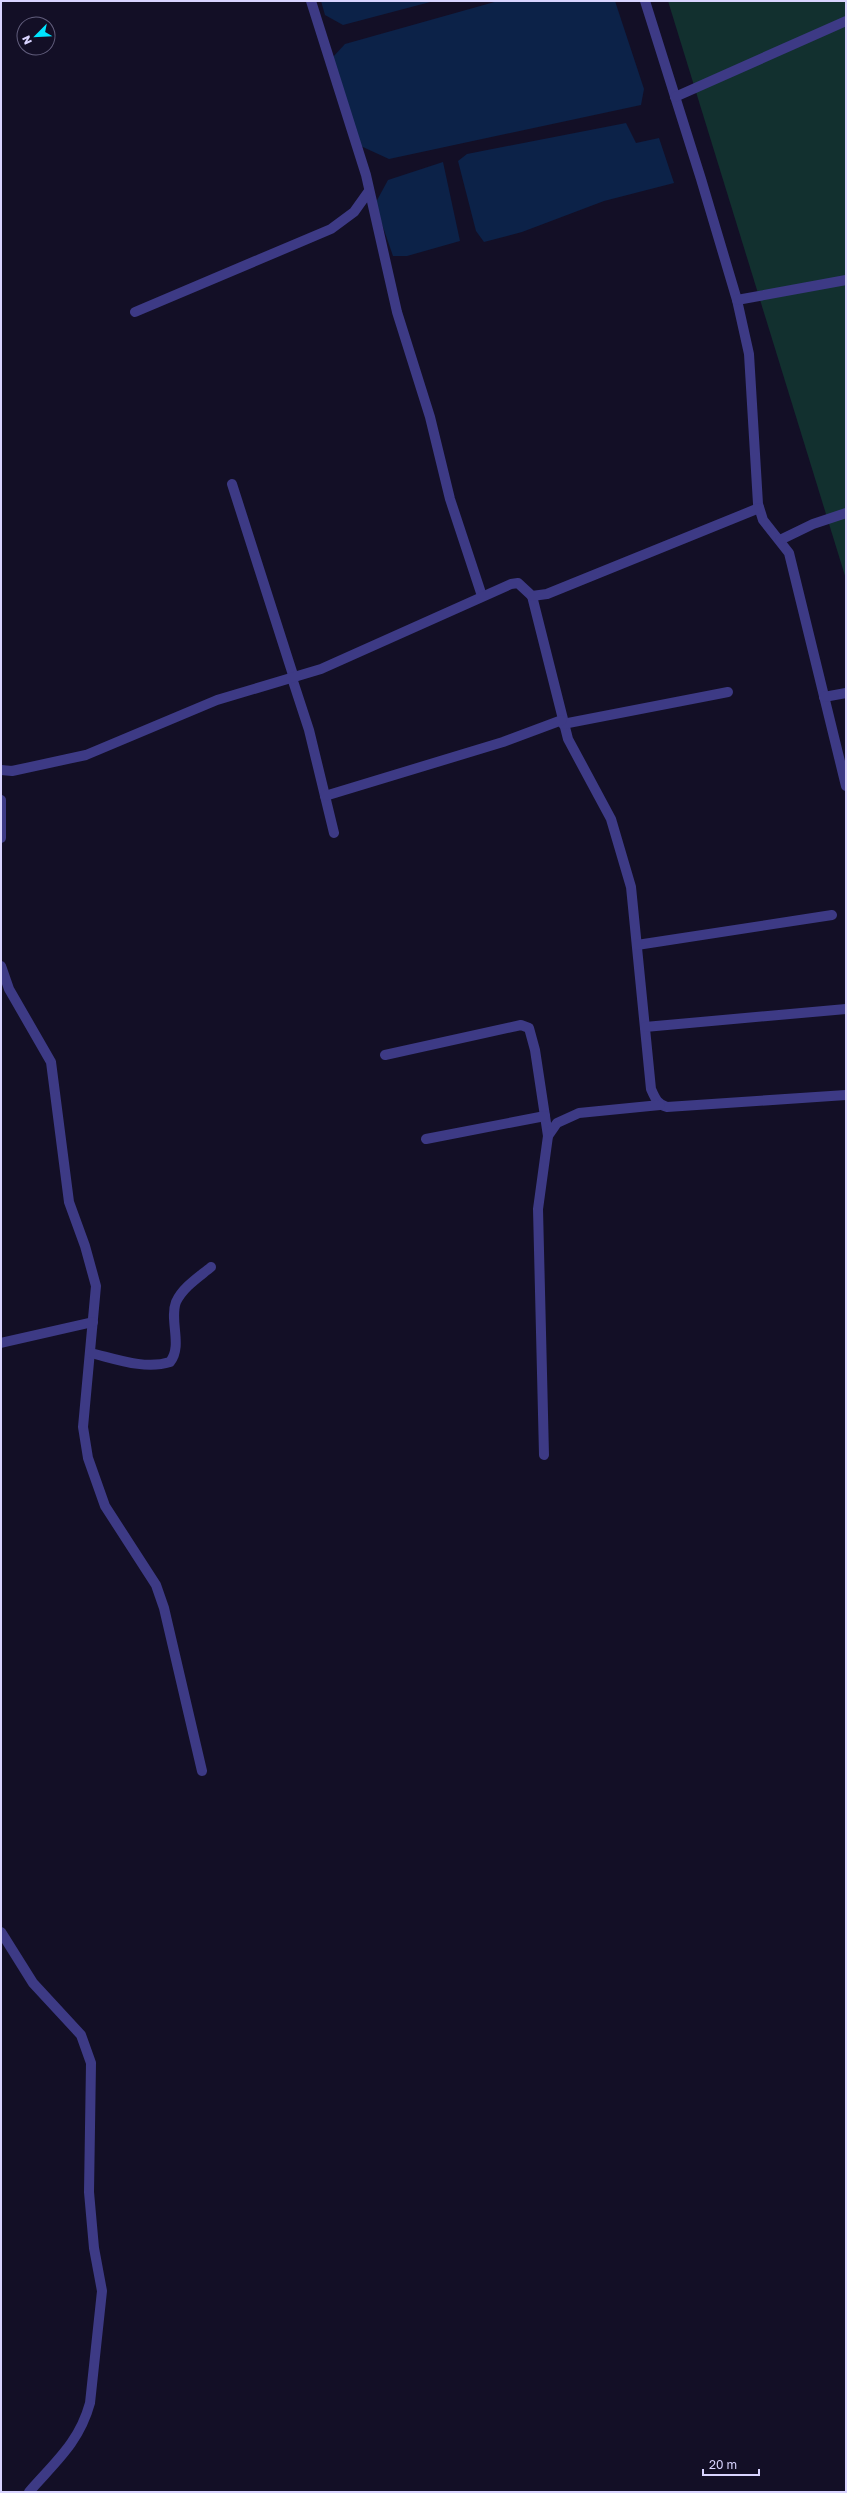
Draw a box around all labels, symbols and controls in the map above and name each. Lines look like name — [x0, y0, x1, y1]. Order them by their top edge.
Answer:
north arrow — [16, 16, 56, 56]
text: N — [19, 34, 34, 47]
scale bar — [703, 2451, 759, 2477]
text: 20 m — [709, 2457, 737, 2472]

